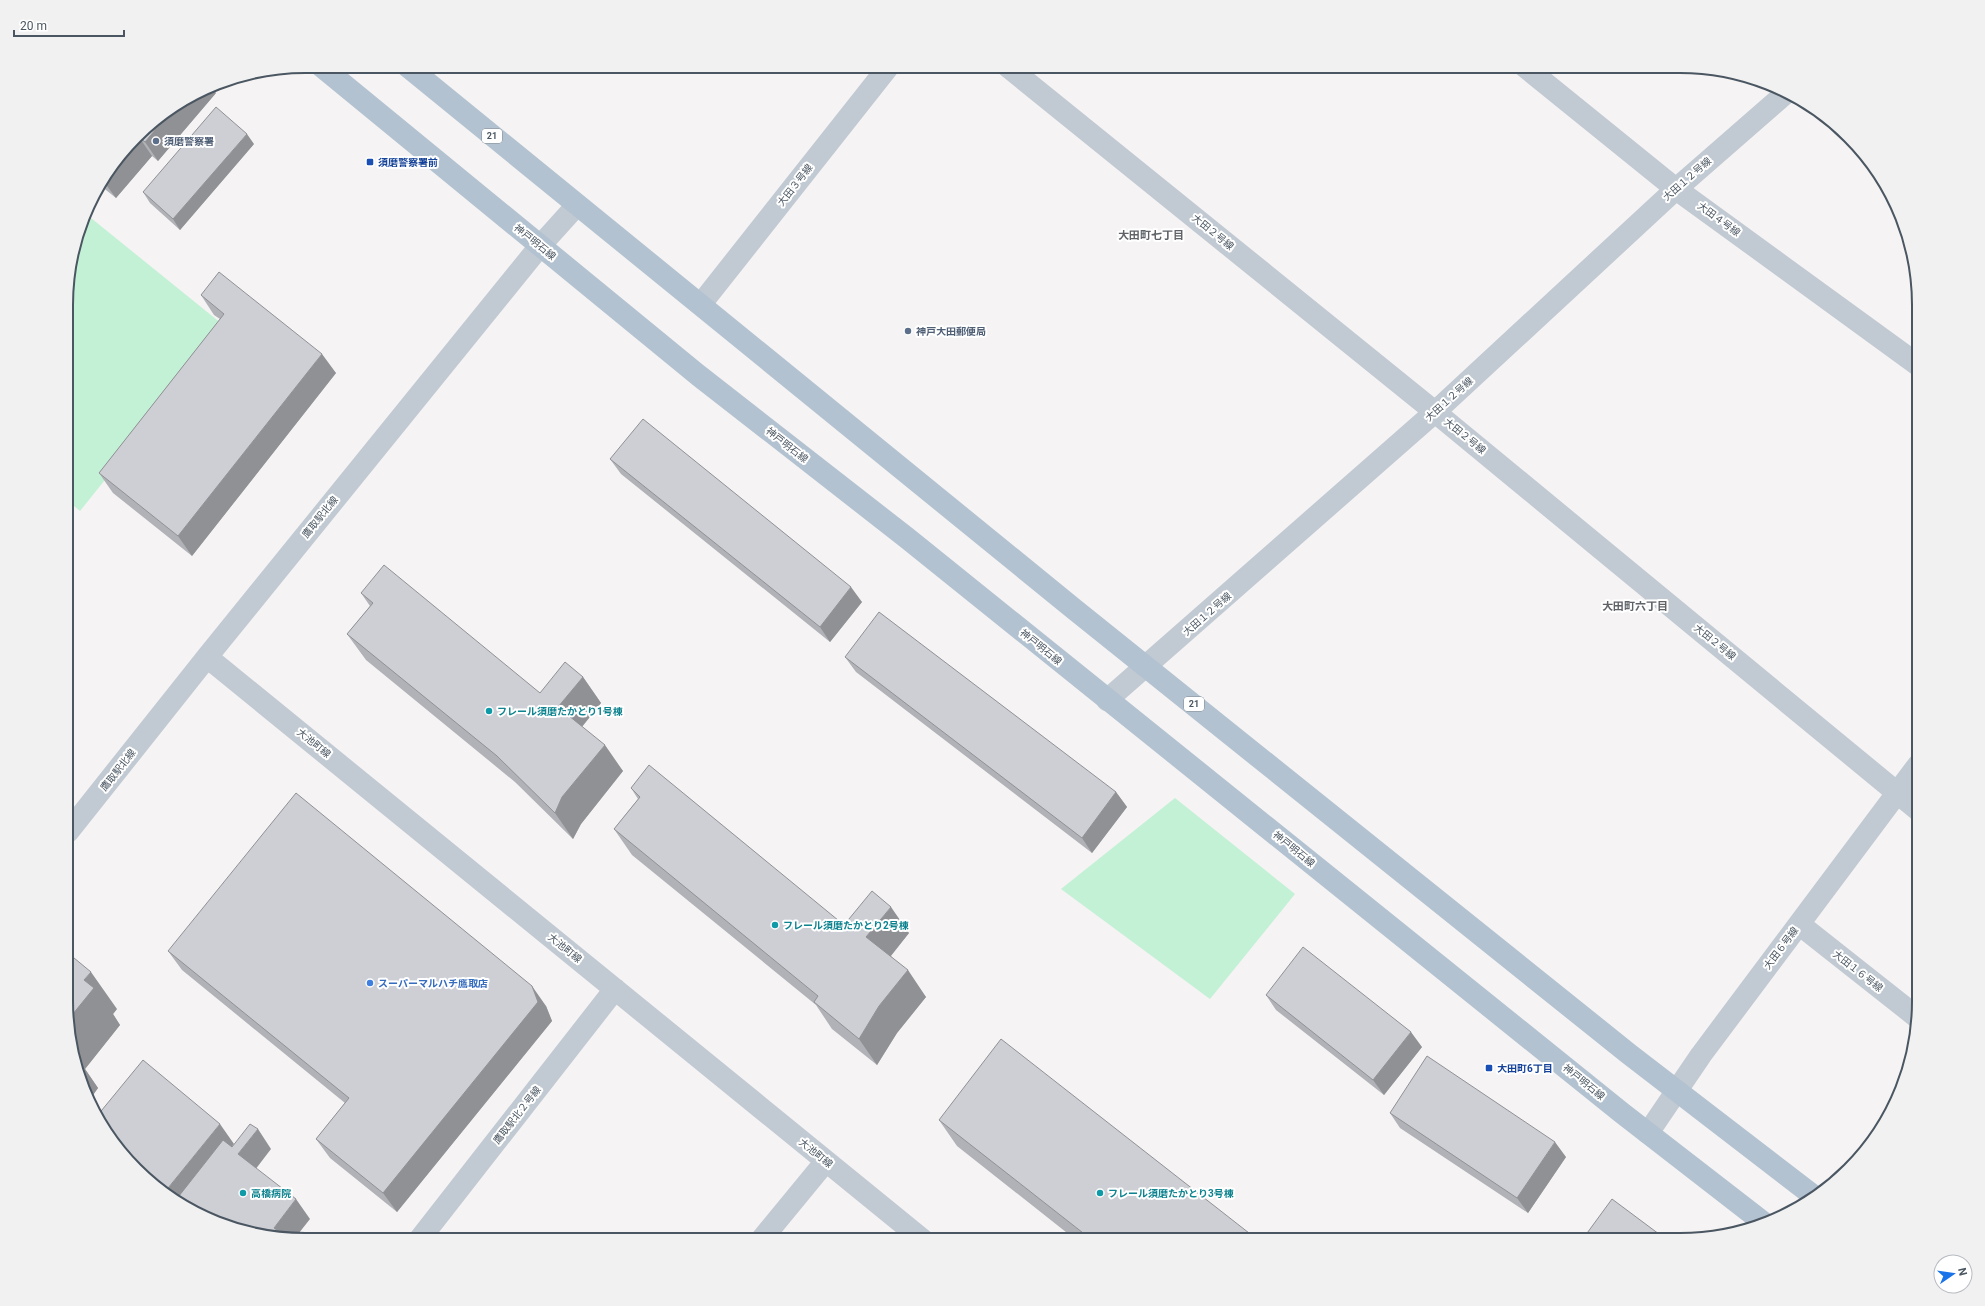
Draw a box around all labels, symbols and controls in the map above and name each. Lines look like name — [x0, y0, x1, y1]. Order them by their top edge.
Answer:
scale bar — [14, 12, 124, 38]
text: 20 m — [20, 19, 47, 33]
road number: 21 — [482, 129, 502, 143]
marker: 須磨警察署 — [151, 136, 161, 146]
place label: 須磨警察署 — [164, 136, 214, 147]
street label: 大田１２号線 — [1661, 155, 1713, 203]
marker: 須磨警察署前 — [365, 157, 375, 167]
place label: 須磨警察署前 — [378, 157, 438, 168]
street label: 大田３号線 — [775, 162, 815, 208]
street label: 大田４号線 — [1696, 200, 1742, 238]
street label: 大田２号線 — [1190, 212, 1236, 252]
street label: 神戸明石線 — [512, 222, 558, 262]
district label: 大田町七丁目 — [1118, 229, 1184, 242]
marker: 神戸大田郵便局 — [903, 326, 913, 336]
place label: 神戸大田郵便局 — [916, 326, 986, 337]
street label: 大田１２号線 — [1423, 375, 1475, 423]
street label: 大田２号線 — [1442, 416, 1488, 456]
street label: 神戸明石線 — [764, 425, 810, 465]
street label: 鷹取駅北線 — [300, 494, 340, 540]
street label: 大田１２号線 — [1181, 590, 1233, 638]
district label: 大田町六丁目 — [1602, 600, 1668, 613]
street label: 大田２号線 — [1692, 622, 1738, 662]
street label: 神戸明石線 — [1018, 627, 1064, 667]
road number: 21 — [1184, 697, 1204, 711]
marker: フレール須磨たかとり1号棟 — [484, 706, 494, 716]
place label: フレール須磨たかとり1号棟 — [497, 706, 623, 717]
street label: 大池町線 — [295, 726, 333, 760]
street label: 鷹取駅北線 — [98, 747, 138, 793]
street label: 神戸明石線 — [1271, 829, 1317, 869]
marker: フレール須磨たかとり2号棟 — [770, 920, 780, 930]
place label: フレール須磨たかとり2号棟 — [783, 920, 909, 931]
street label: 大田６号線 — [1762, 925, 1800, 971]
street label: 大池町線 — [546, 931, 584, 965]
street label: 大田１６号線 — [1831, 948, 1885, 994]
marker: スーパーマルハチ鷹取店 — [365, 978, 375, 988]
place label: スーパーマルハチ鷹取店 — [378, 978, 488, 989]
street label: 神戸明石線 — [1561, 1062, 1607, 1102]
marker: 大田町6丁目 — [1484, 1063, 1494, 1073]
place label: 大田町6丁目 — [1497, 1063, 1553, 1074]
street label: 鷹取駅北２号線 — [491, 1084, 543, 1146]
street label: 大池町線 — [797, 1136, 835, 1170]
marker: 高橋病院 — [238, 1188, 248, 1198]
place label: 高橋病院 — [251, 1188, 291, 1199]
marker: フレール須磨たかとり3号棟 — [1095, 1188, 1105, 1198]
place label: フレール須磨たかとり3号棟 — [1108, 1188, 1234, 1199]
north arrow — [1933, 1254, 1973, 1294]
text: N — [1955, 1267, 1970, 1277]

